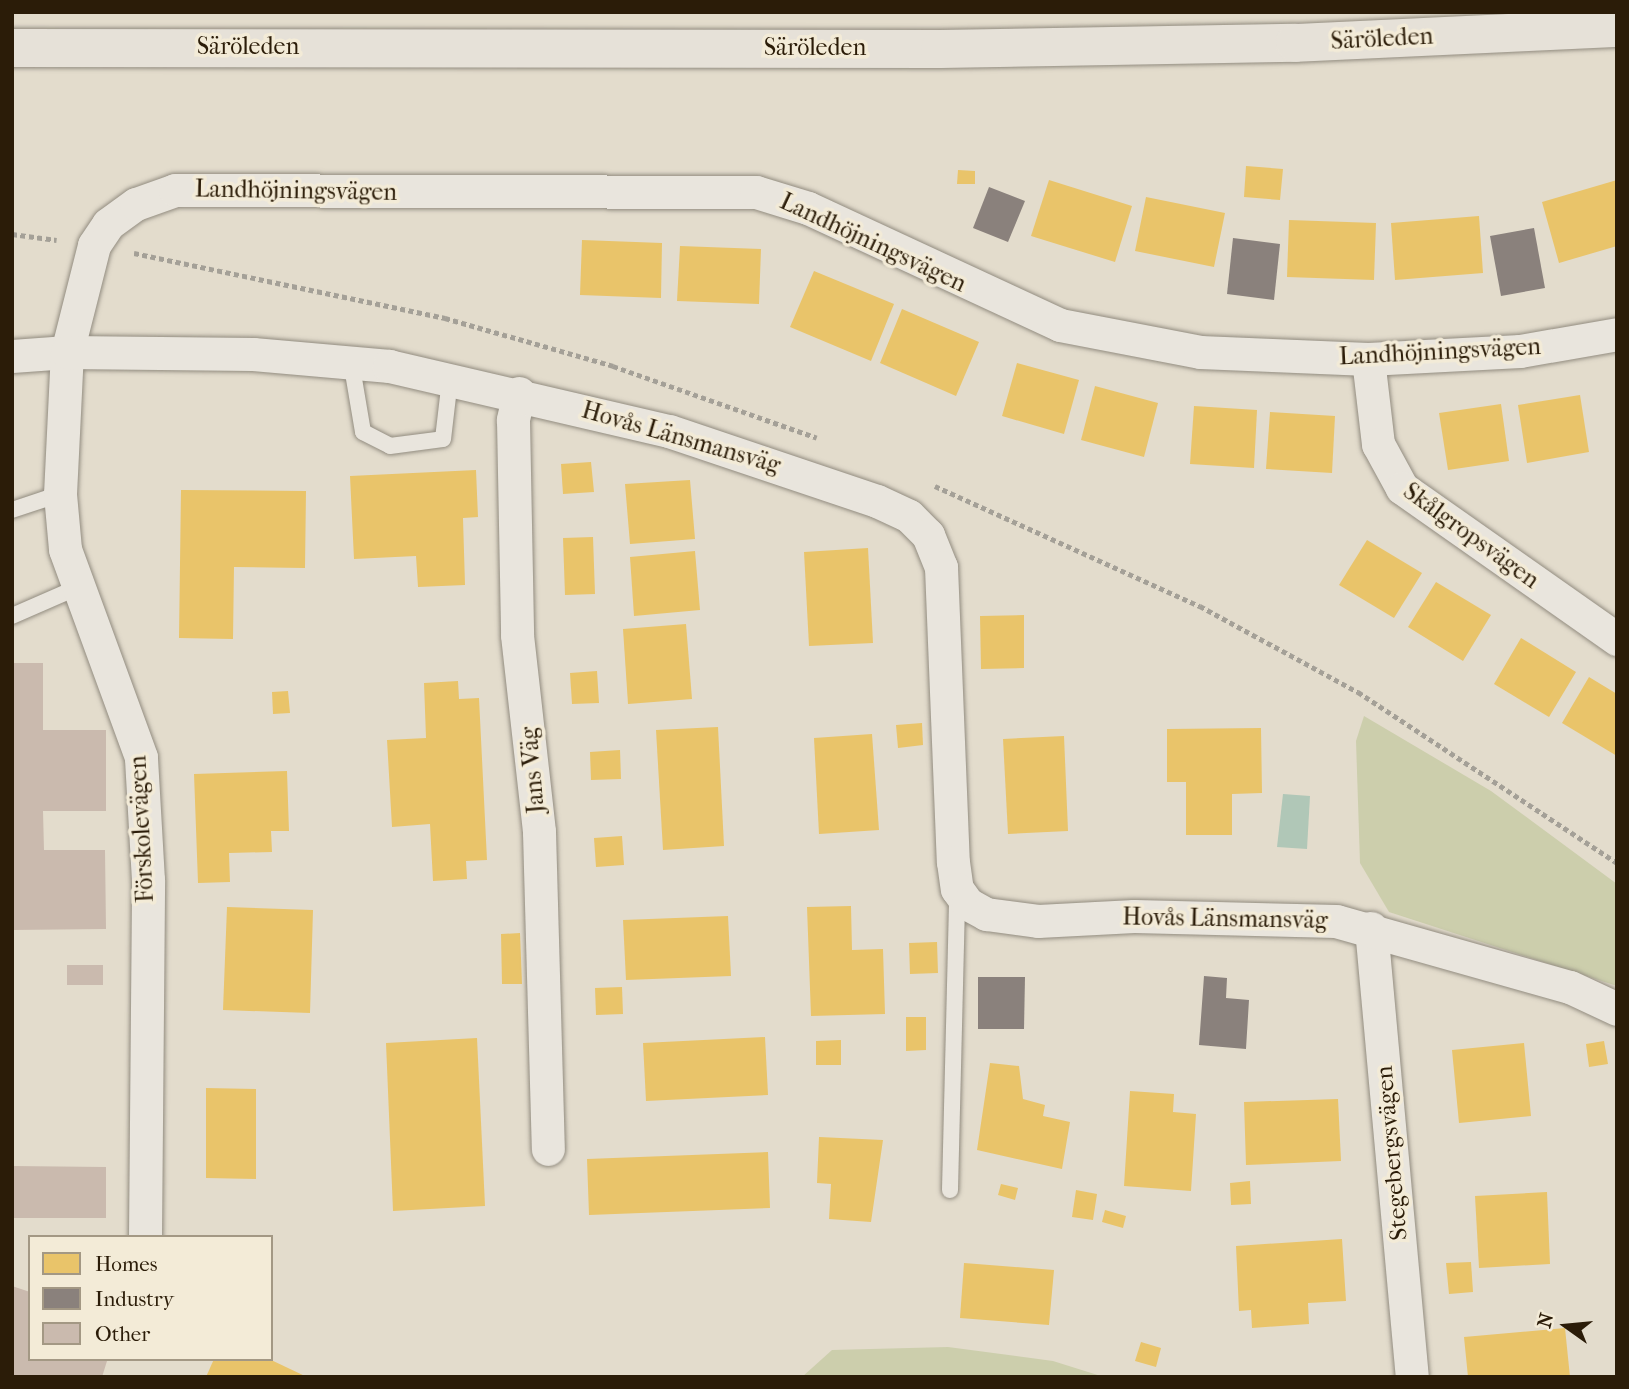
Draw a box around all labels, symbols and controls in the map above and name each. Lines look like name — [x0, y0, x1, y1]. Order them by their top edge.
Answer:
street label: Säröleden — [1330, 22, 1434, 56]
street label: Säröleden — [197, 33, 299, 61]
street label: Säröleden — [764, 34, 866, 62]
street label: Landhöjningsvägen — [195, 175, 397, 207]
street label: Landhöjningsvägen — [775, 187, 971, 299]
street label: Landhöjningsvägen — [1338, 332, 1542, 372]
street label: Hovås Länsmansväg — [578, 396, 784, 480]
street label: Skålgropsvägen — [1397, 477, 1545, 595]
street label: Jans Väg — [515, 725, 551, 815]
street label: Förskolevägen — [124, 755, 160, 903]
street label: Hovås Länsmansväg — [1122, 903, 1328, 935]
street label: Stegebergsvägen — [1370, 1064, 1414, 1242]
legend — [28, 1235, 273, 1361]
text: Homes — [95, 1252, 157, 1276]
text: Industry — [95, 1287, 174, 1311]
north arrow — [1531, 1291, 1601, 1361]
text: N — [1533, 1311, 1558, 1330]
text: Other — [95, 1322, 150, 1346]

